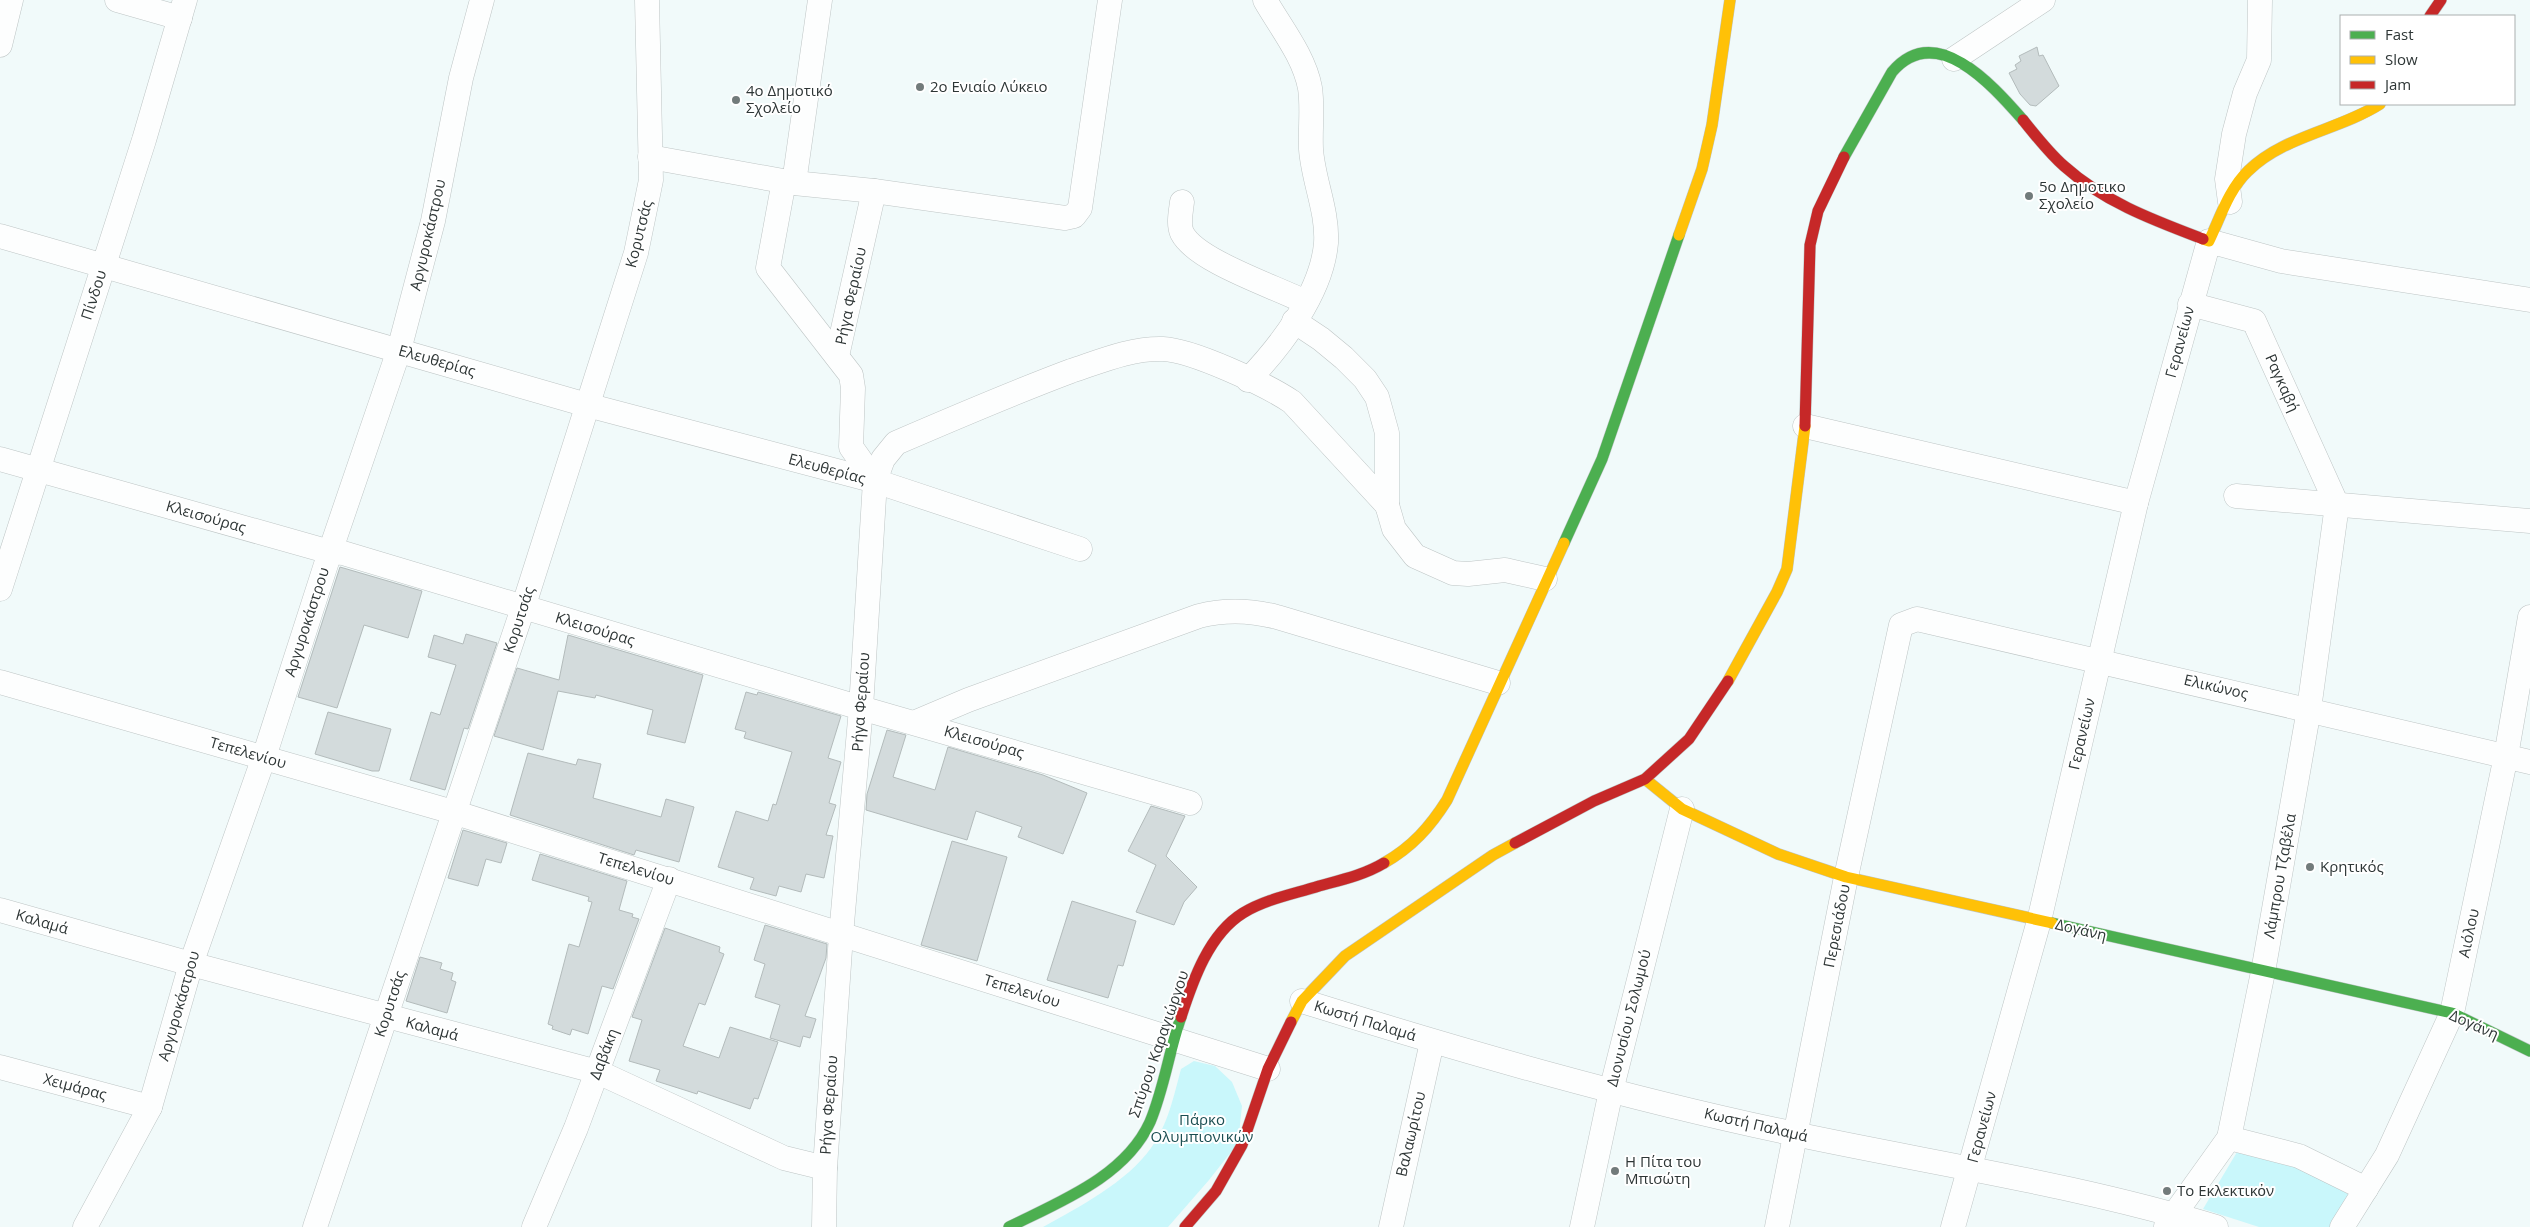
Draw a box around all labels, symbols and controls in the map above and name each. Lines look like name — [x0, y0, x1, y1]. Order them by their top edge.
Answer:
legend — [2340, 15, 2515, 105]
text: Fast — [2385, 24, 2414, 44]
text: Slow — [2385, 49, 2418, 69]
text: Jam — [2383, 74, 2411, 94]
place label: 2ο Ενιαίο Λύκειο — [930, 76, 1048, 96]
place label: 4ο Δημοτικό Σχολείο — [746, 80, 833, 117]
marker: 2ο Ενιαίο Λύκειο — [914, 81, 926, 93]
marker: 4ο Δημοτικό Σχολείο — [730, 94, 742, 106]
place label: 5o Δημοτικο Σχολείο — [2039, 176, 2126, 213]
street label: Αργυροκάστρου — [404, 177, 450, 293]
marker: 5o Δημοτικο Σχολείο — [2023, 190, 2035, 202]
street label: Κορυτσάς — [620, 198, 656, 270]
street label: Ρήγα Φεραίου — [830, 245, 870, 347]
street label: Πίνδου — [76, 267, 110, 322]
street label: Γερανείων — [2160, 304, 2198, 380]
street label: Ελευθερίας — [396, 340, 478, 381]
street label: Ραγκαβή — [2261, 350, 2305, 415]
street label: Ελευθερίας — [786, 448, 868, 488]
street label: Κλεισούρας — [164, 495, 249, 537]
street label: Αργυροκάστρου — [279, 564, 333, 679]
street label: Κορυτσάς — [498, 584, 538, 656]
street label: Κλεισούρας — [553, 606, 638, 650]
street label: Ρήγα Φεραίου — [847, 652, 873, 752]
street label: Ελικώνος — [2182, 669, 2250, 703]
street label: Γερανείων — [2063, 696, 2099, 772]
street label: Κλεισούρας — [942, 720, 1027, 762]
street label: Τεπελενίου — [208, 732, 289, 773]
street label: Λάμπρου Τζαβέλα — [2258, 812, 2300, 940]
street label: Τεπελενίου — [596, 847, 677, 889]
place label: Κρητικός — [2320, 856, 2384, 876]
marker: Κρητικός — [2304, 861, 2316, 873]
street label: Περεσιάδου — [1818, 882, 1854, 969]
street label: Καλαμά — [14, 904, 71, 938]
street label: Αιόλου — [2453, 906, 2483, 959]
street label: Δογάνη — [2054, 913, 2109, 945]
street label: Διονυσίου Σολωμού — [1601, 947, 1655, 1089]
street label: Αργυροκάστρου — [153, 948, 203, 1063]
street label: Σπύρου Καραγιώργου — [1123, 967, 1193, 1120]
street label: Κορυτσάς — [369, 968, 409, 1040]
street label: Τεπελενίου — [982, 969, 1063, 1011]
street label: Κωστή Παλαμά — [1312, 995, 1419, 1045]
street label: Δογάνη — [2447, 1004, 2502, 1044]
street label: Καλαμά — [404, 1011, 461, 1045]
street label: Δαβάκη — [584, 1025, 622, 1082]
street label: Ρήγα Φεραίου — [815, 1055, 841, 1155]
street label: Χειμάρας — [41, 1068, 109, 1104]
street label: Βαλαωρίτου — [1390, 1089, 1430, 1178]
street label: Γερανείων — [1962, 1089, 2000, 1165]
street label: Κωστή Παλαμά — [1702, 1102, 1810, 1146]
park label: Πάρκο Ολυμπιονικών — [1151, 1109, 1253, 1146]
place label: Η Πίτα του Μπισώτη — [1625, 1151, 1701, 1188]
marker: Η Πίτα του Μπισώτη — [1609, 1165, 1621, 1177]
place label: Το Εκλεκτικὀν — [2177, 1180, 2274, 1200]
marker: Το Εκλεκτικὀν — [2161, 1185, 2173, 1197]

